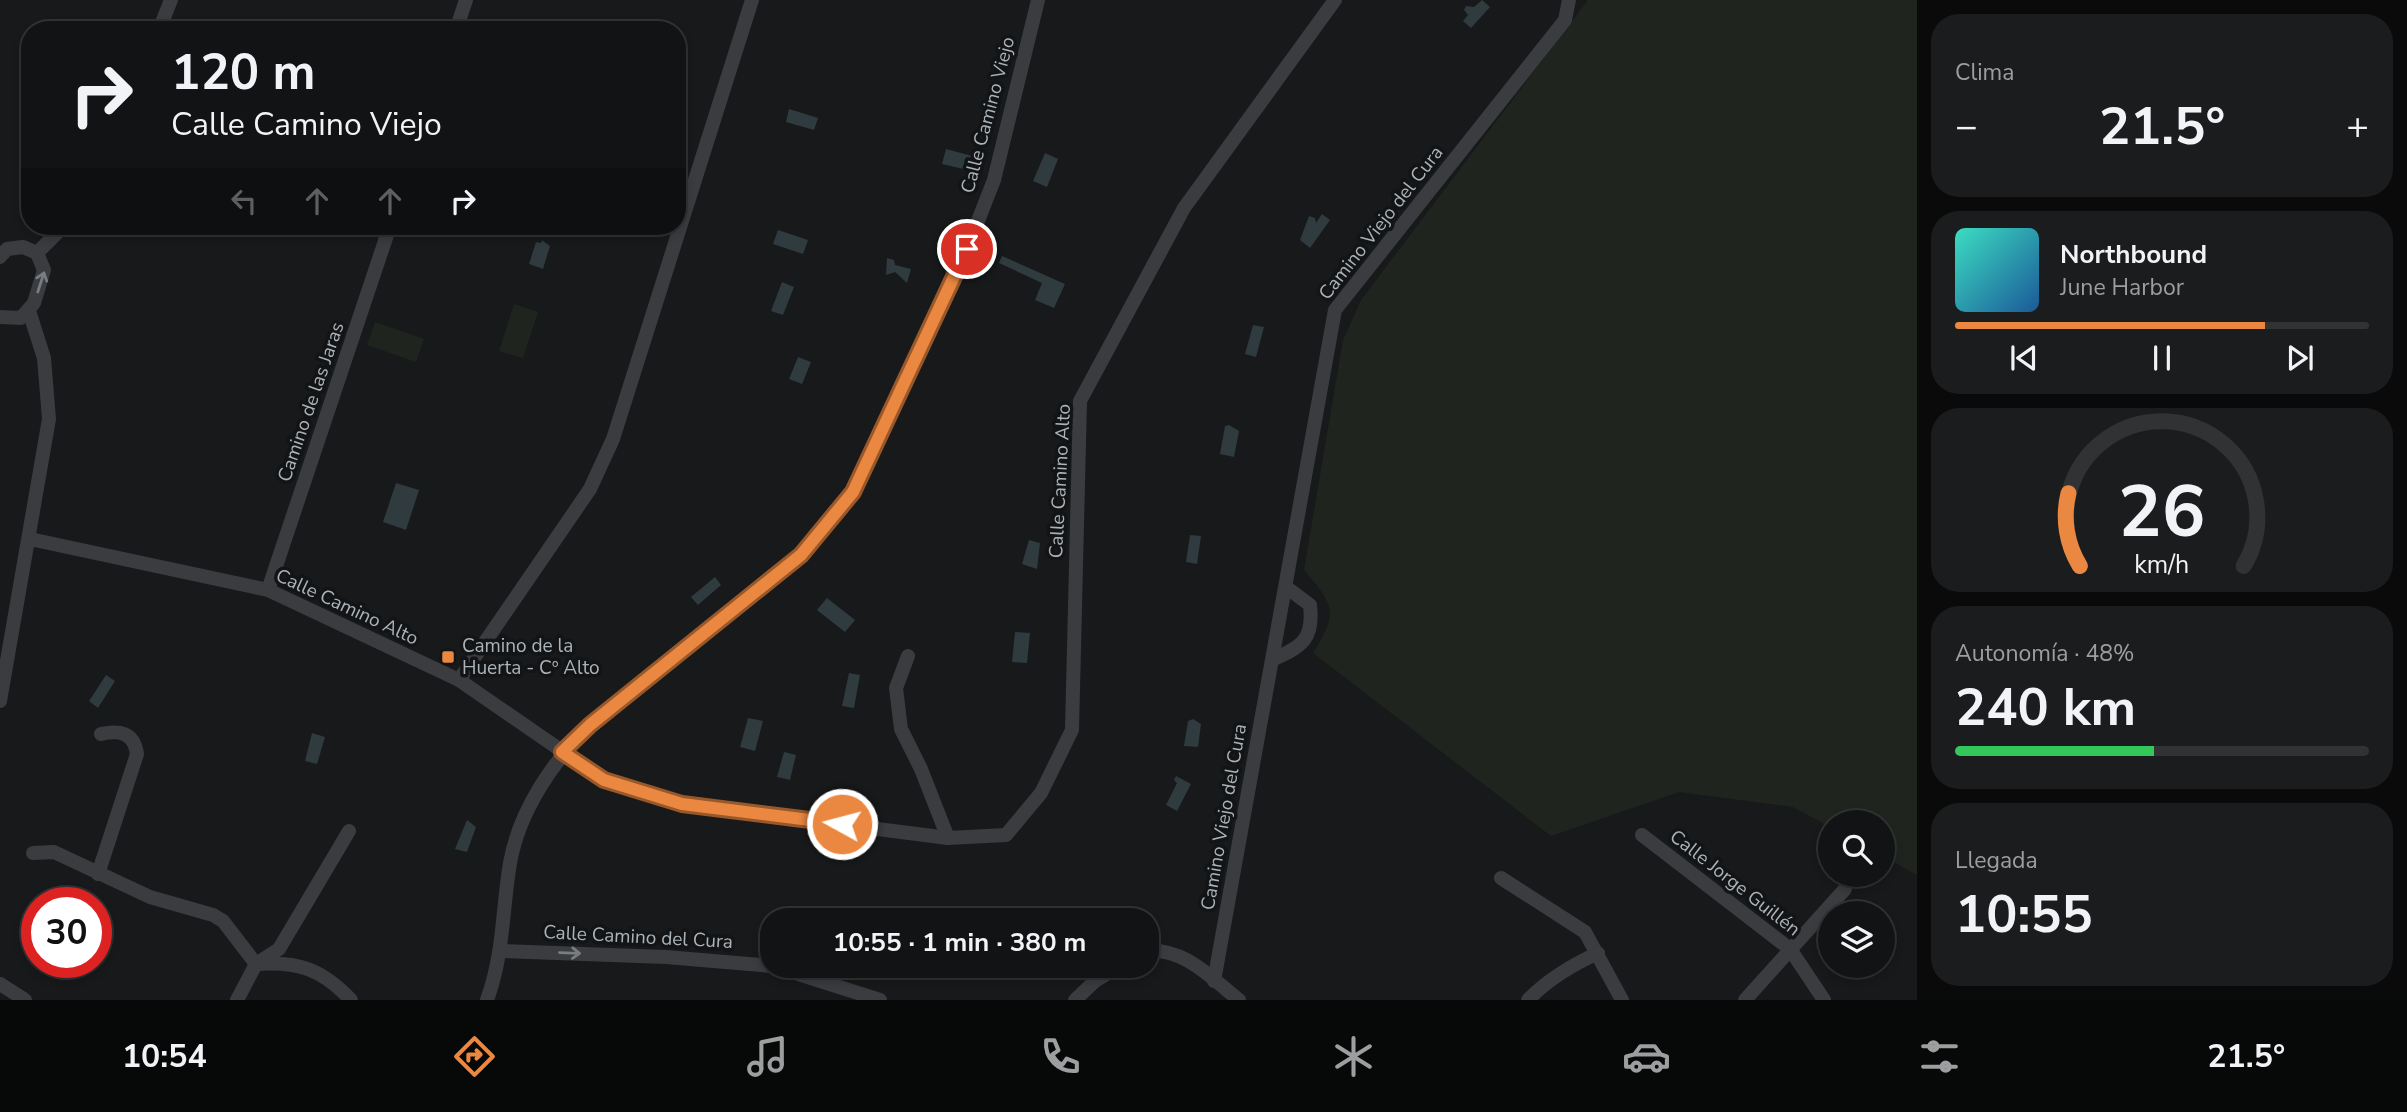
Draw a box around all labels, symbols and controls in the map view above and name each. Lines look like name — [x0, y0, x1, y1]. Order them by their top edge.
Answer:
street label: Calle Camino Viejo — [955, 34, 1021, 196]
text: 120 m — [171, 39, 315, 106]
icon: right — [56, 49, 147, 140]
text: Clima — [1955, 57, 2015, 88]
text: 21.5° — [2099, 91, 2225, 162]
text: − — [1955, 101, 1978, 152]
text: + — [2346, 101, 2369, 152]
text: Calle Camino Viejo — [171, 103, 442, 146]
street label: Camino Viejo del Cura — [1313, 141, 1449, 305]
icon: left — [225, 182, 263, 220]
icon: ahead — [298, 182, 336, 220]
icon: ahead — [371, 182, 409, 220]
icon: right — [444, 182, 482, 220]
pin — [937, 219, 997, 279]
icon: arrive — [948, 230, 986, 268]
text: Northbound — [2060, 237, 2207, 272]
one-way arrow — [35, 271, 48, 293]
text: June Harbor — [2060, 272, 2184, 303]
street label: Camino de las Jaras — [271, 319, 351, 485]
icon: previous — [2005, 339, 2043, 377]
icon: pause — [2143, 339, 2181, 377]
icon: next — [2281, 339, 2319, 377]
street label: Calle Camino Alto — [1043, 403, 1077, 559]
text: 26 — [2118, 462, 2206, 562]
text: km/h — [2134, 548, 2190, 582]
street label: Calle Camino Alto — [271, 563, 423, 651]
place label: Camino de la Huerta - Cº Alto — [462, 633, 600, 681]
text: Autonomía · 48% — [1955, 638, 2135, 669]
marker: Camino de la Huerta - Cº Alto — [440, 649, 456, 665]
text: 240 km — [1955, 672, 2136, 743]
street label: Camino Viejo del Cura — [1195, 722, 1253, 912]
position arrow — [805, 787, 879, 861]
map controls — [1818, 810, 1895, 978]
button: search — [1818, 810, 1895, 887]
street label: Calle Jorge Guillén — [1664, 824, 1806, 942]
text: Llegada — [1955, 845, 2038, 876]
text: 10:55 — [1955, 879, 2093, 950]
speed limit sign: 30 — [21, 887, 112, 978]
button: layers — [1818, 901, 1895, 978]
street label: Calle Camino del Cura — [543, 919, 733, 955]
text: 10:55 · 1 min · 380 m — [833, 925, 1086, 960]
one-way arrow — [558, 947, 581, 960]
icon: directions — [450, 1032, 499, 1081]
icon: music — [743, 1032, 792, 1081]
icon: phone — [1036, 1032, 1085, 1081]
icon: climate — [1329, 1032, 1378, 1081]
icon: car — [1622, 1032, 1671, 1081]
icon: filters — [1915, 1032, 1964, 1081]
text: 10:54 — [122, 1035, 207, 1078]
text: 21.5° — [2207, 1035, 2285, 1078]

